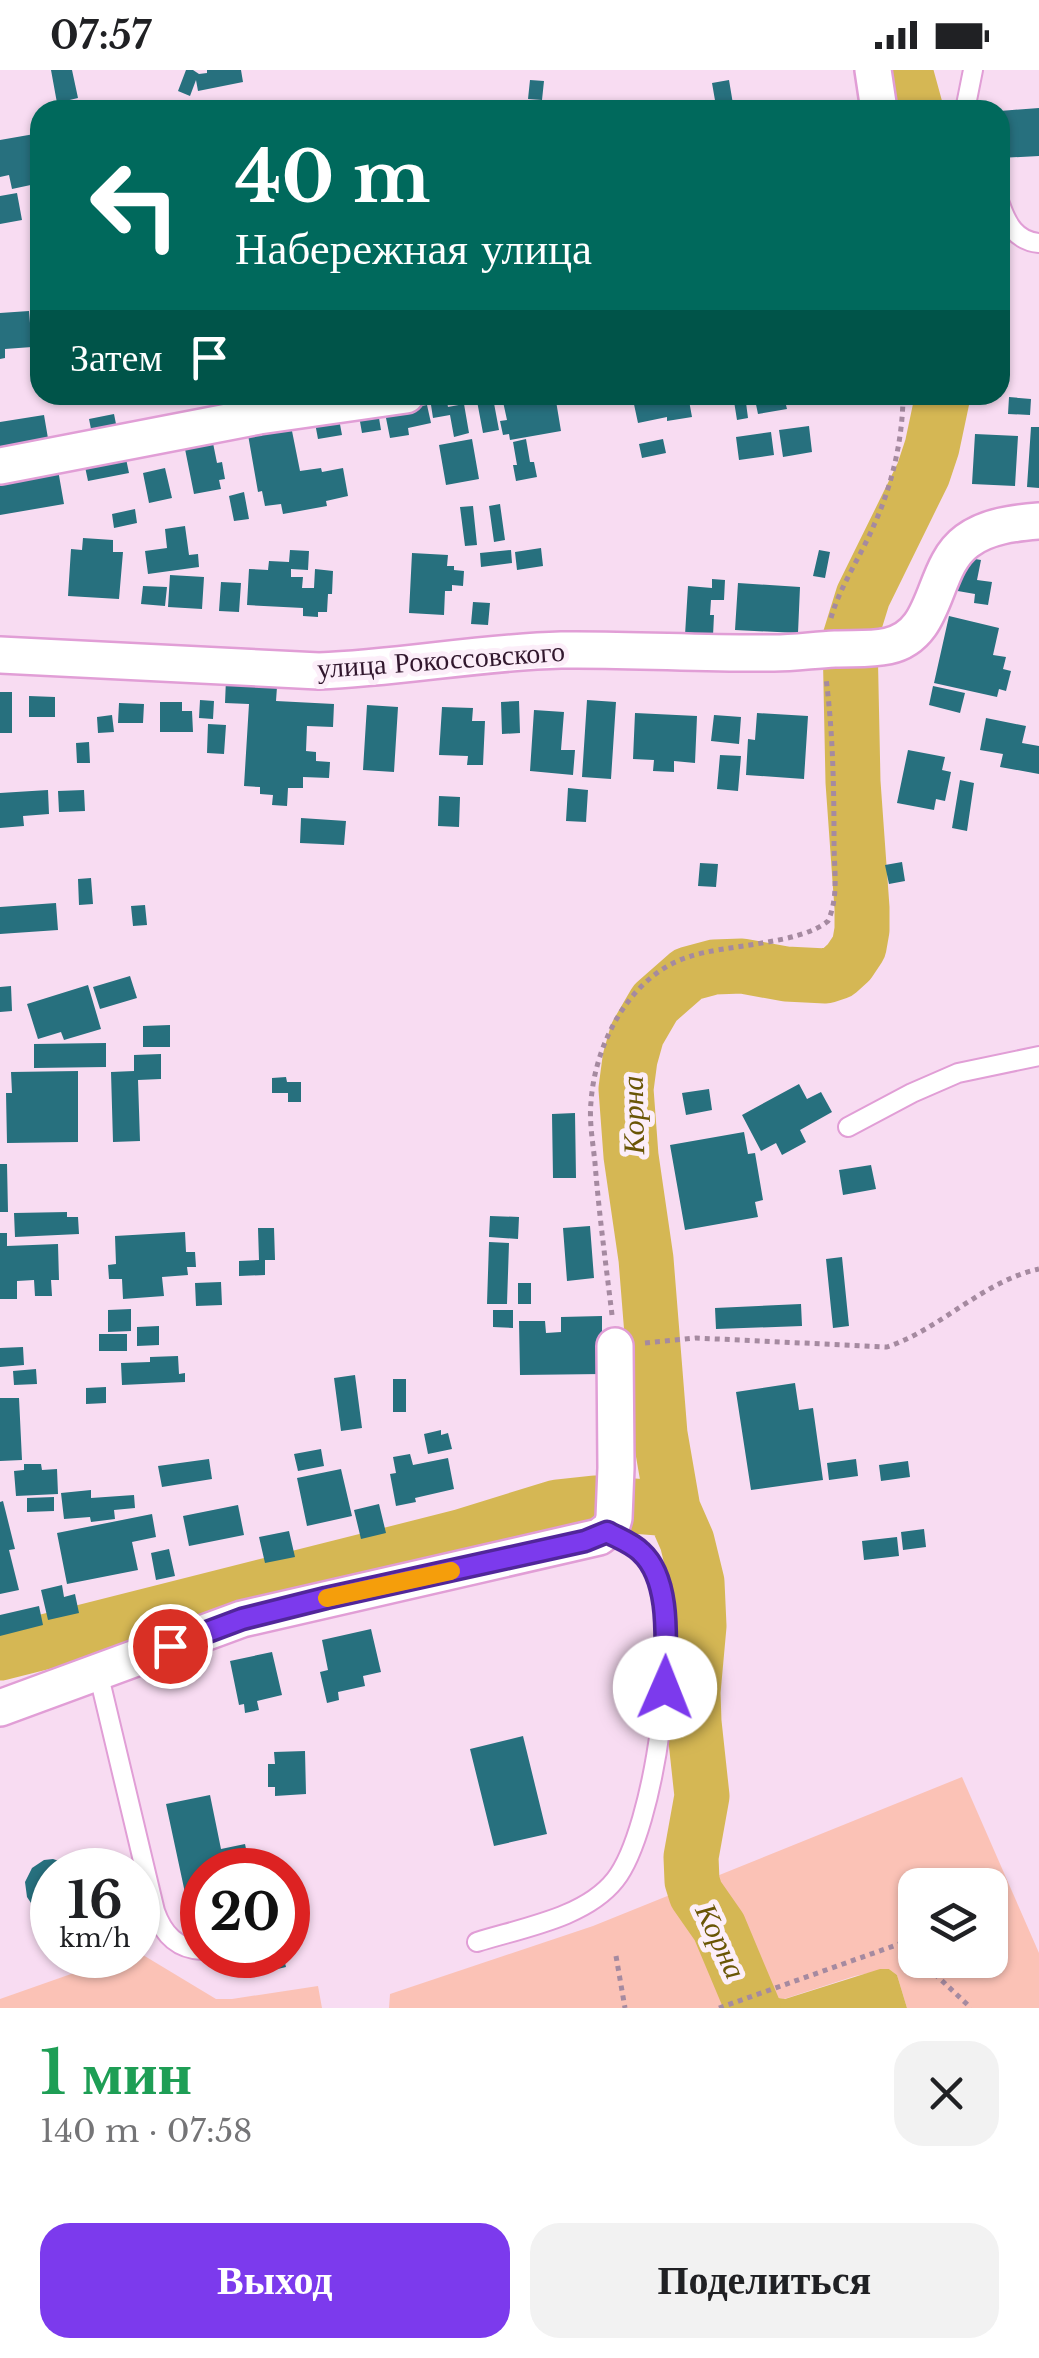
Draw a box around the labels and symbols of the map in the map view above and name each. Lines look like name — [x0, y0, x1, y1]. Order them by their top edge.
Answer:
street label: улица Рокоссовского — [316, 634, 566, 686]
water label: Корна — [614, 1075, 652, 1156]
pin — [128, 1604, 213, 1689]
position arrow — [613, 1636, 717, 1740]
speed limit sign: 20 — [180, 1848, 310, 1978]
water label: Корна — [687, 1897, 754, 1984]

